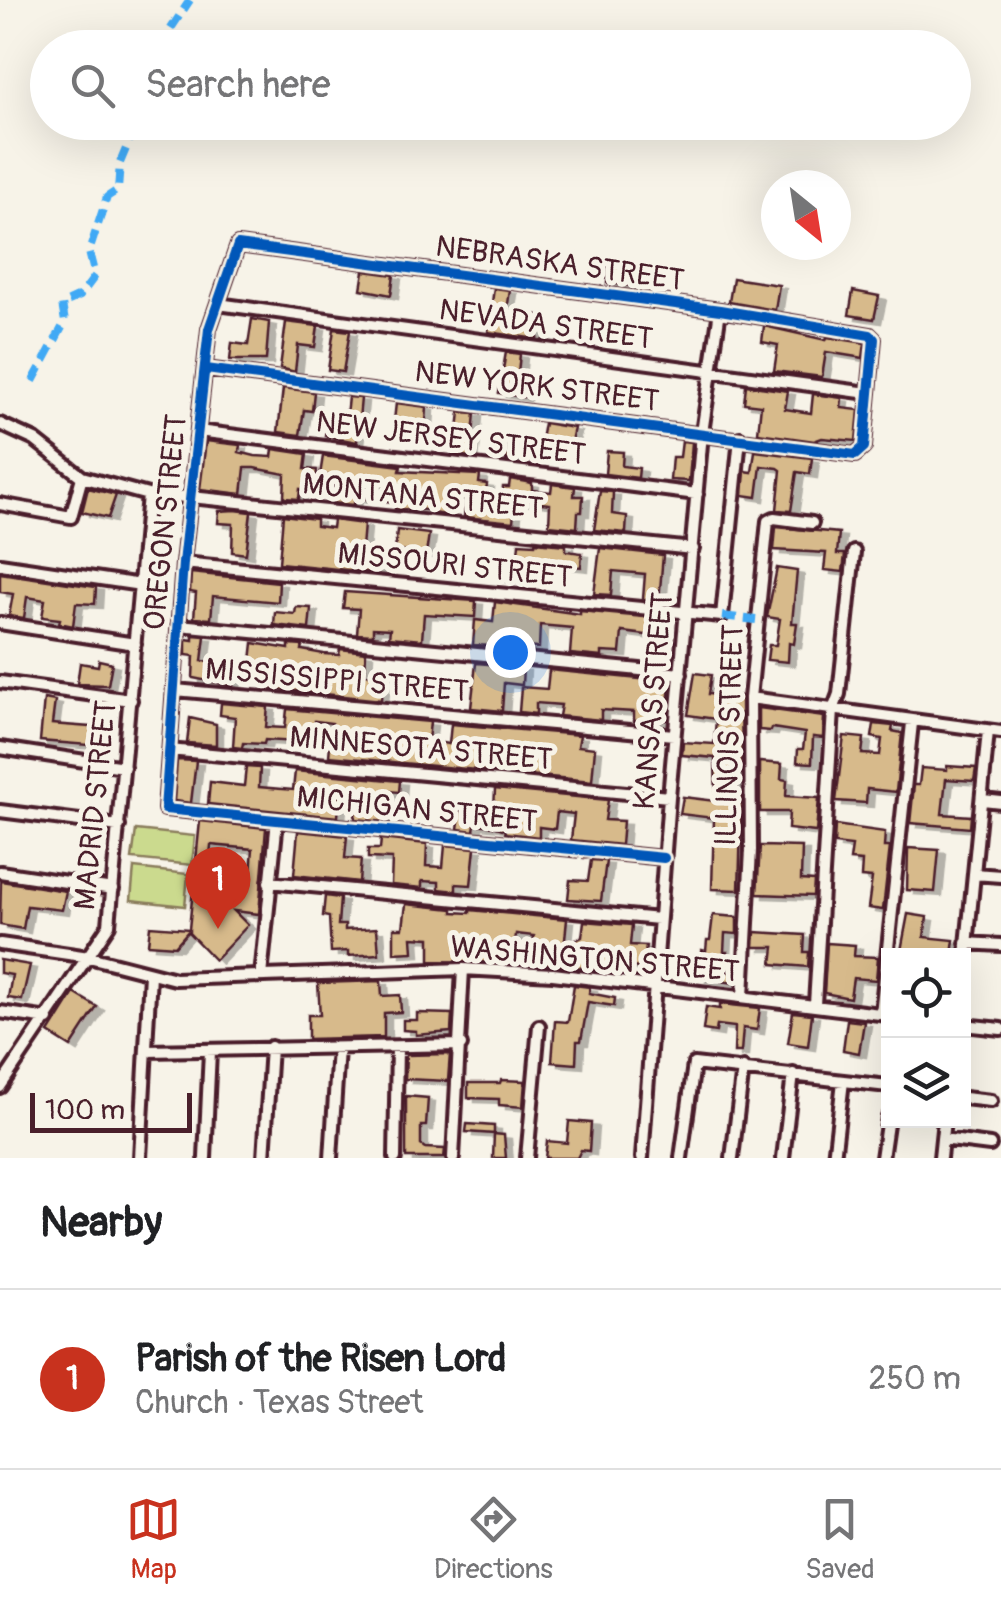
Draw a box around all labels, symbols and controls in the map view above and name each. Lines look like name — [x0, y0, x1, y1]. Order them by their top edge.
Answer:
search box — [30, 30, 971, 140]
icon: search — [65, 58, 120, 113]
text: Search here — [145, 61, 331, 109]
north arrow — [761, 170, 851, 260]
street label: NEBRASKA STREET — [433, 228, 687, 299]
street label: NEVADA STREET — [437, 291, 655, 358]
street label: NEW YORK STREET — [413, 353, 661, 420]
street label: NEW JERSEY STREET — [314, 404, 588, 473]
street label: OREGON STREET — [136, 412, 195, 632]
street label: MONTANA STREET — [301, 465, 545, 528]
street label: MISSOURI STREET — [336, 535, 574, 596]
street label: KANSAS STREET — [626, 591, 681, 811]
street label: ILLINOIS STREET — [707, 623, 752, 847]
your location — [485, 627, 536, 678]
street label: MISSISSIPPI STREET — [204, 651, 470, 710]
street label: MADRID STREET — [66, 698, 125, 912]
street label: MINNESOTA STREET — [288, 719, 554, 778]
street label: MICHIGAN STREET — [295, 778, 539, 841]
pin: 1 — [186, 846, 250, 929]
street label: WASHINGTON STREET — [449, 928, 741, 991]
map controls — [881, 948, 971, 1128]
button: locate — [881, 948, 971, 1038]
button: layers — [881, 1038, 971, 1128]
scale bar — [30, 1088, 192, 1132]
text: 100 m — [45, 1093, 125, 1128]
text: Nearby — [40, 1197, 162, 1249]
text: Parish of the Risen Lord — [135, 1335, 506, 1383]
text: 1 — [66, 1359, 79, 1399]
text: 250 m — [869, 1359, 961, 1399]
text: Church · Texas Street — [135, 1383, 423, 1423]
tab: Map — [126, 1492, 181, 1587]
tab: Directions — [434, 1492, 553, 1587]
tab: Saved — [805, 1492, 875, 1587]

